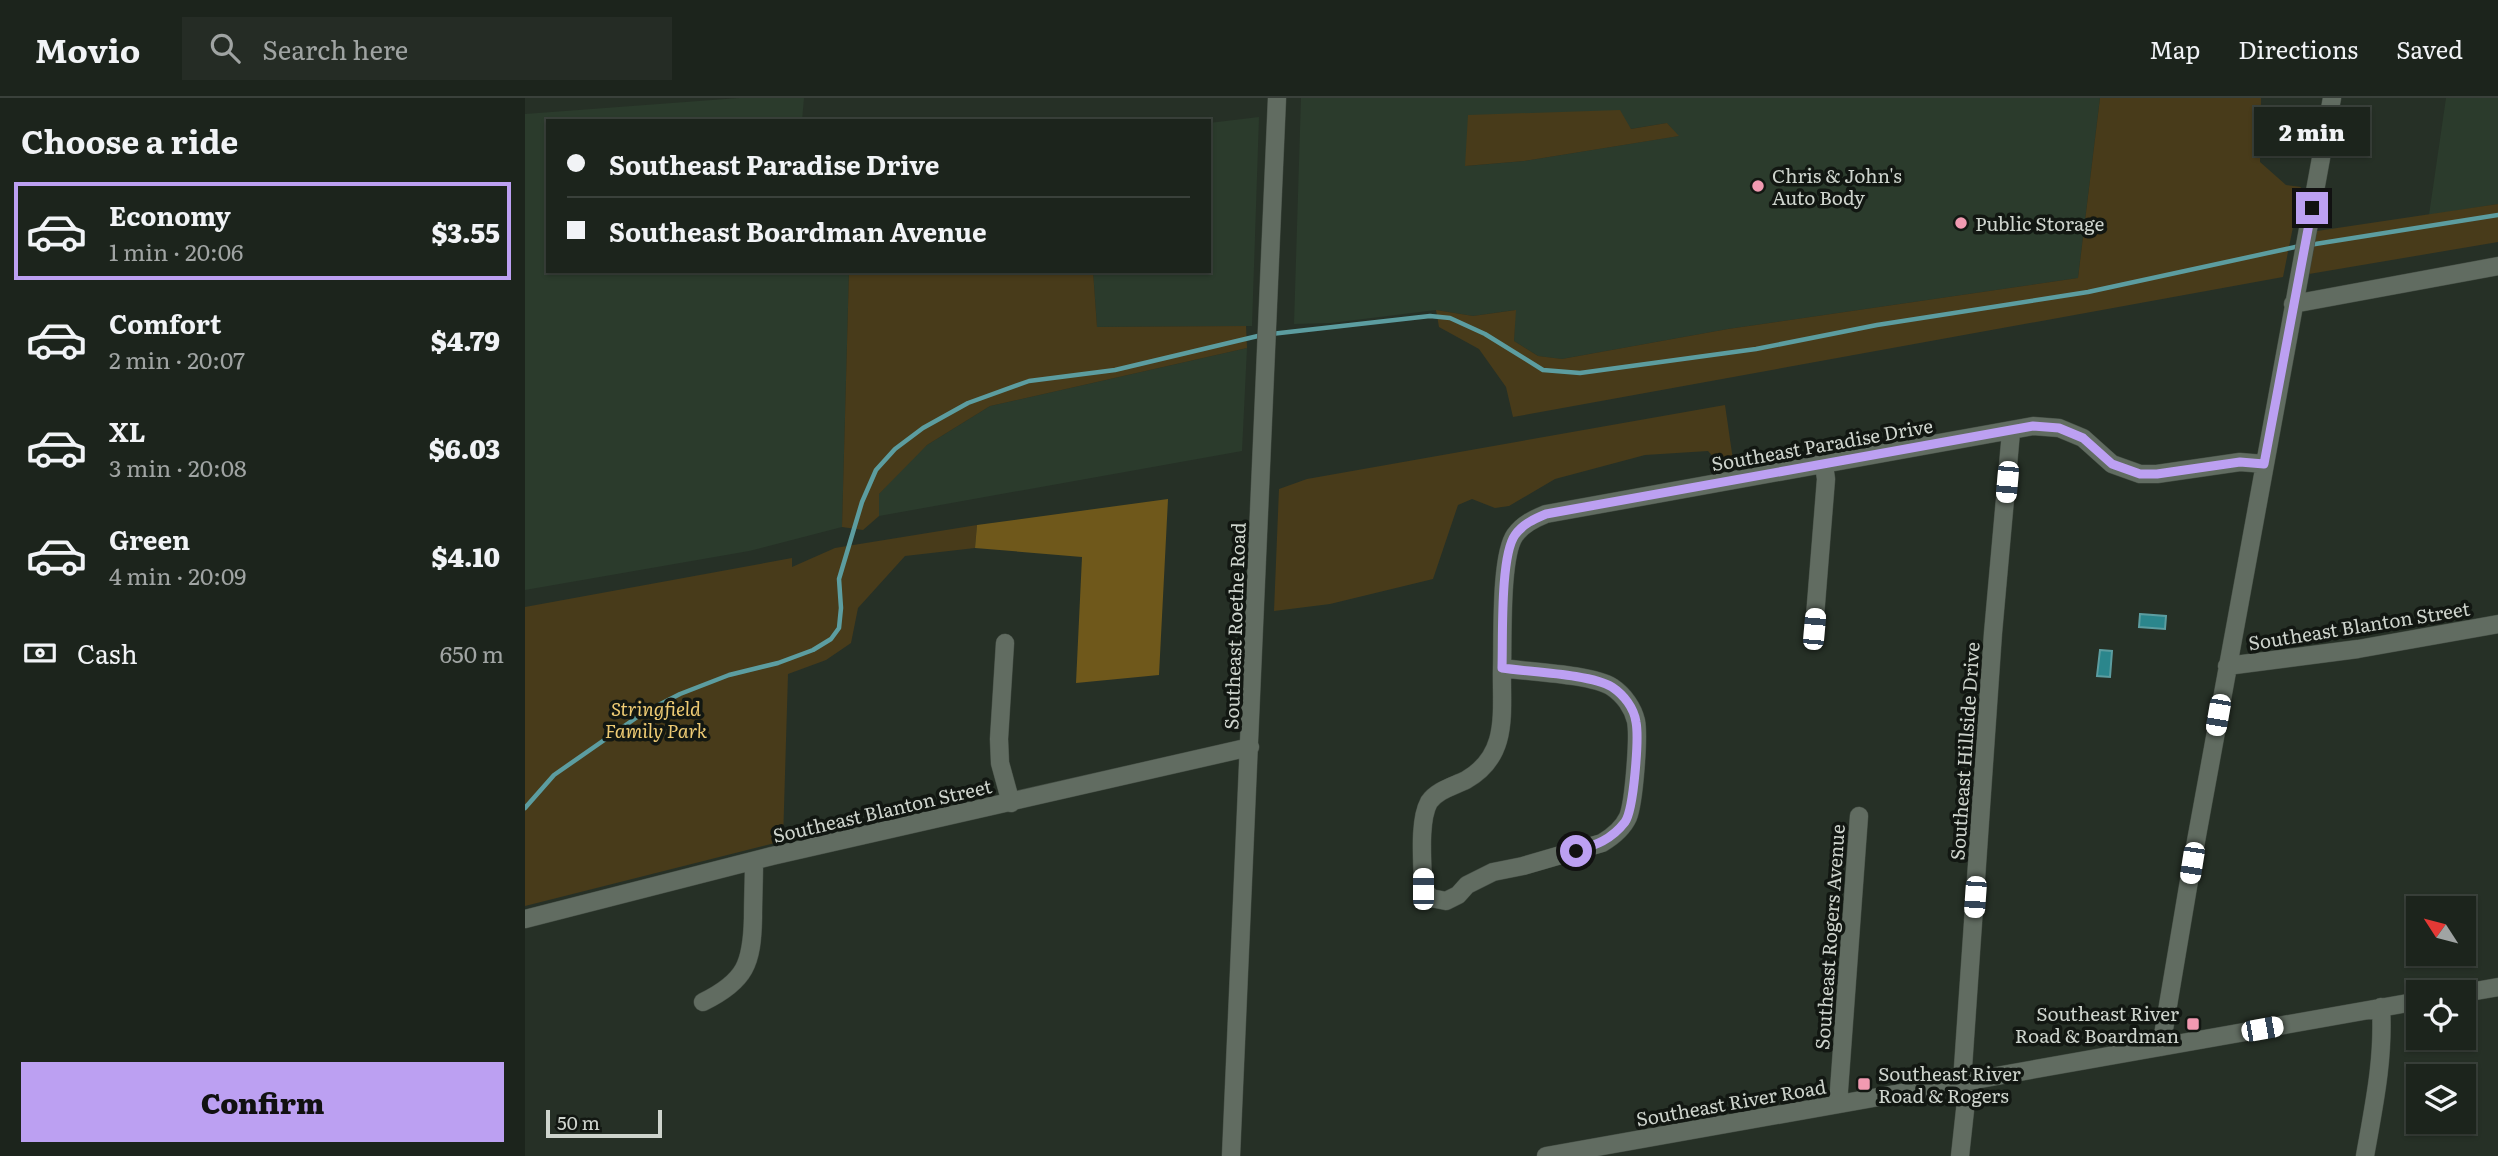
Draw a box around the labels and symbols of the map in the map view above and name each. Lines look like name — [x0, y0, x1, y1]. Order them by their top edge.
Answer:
callout: 2 min — [2254, 106, 2370, 155]
place label: Chris & John's Auto Body — [1772, 161, 1902, 211]
marker: Chris & John's Auto Body — [1750, 178, 1766, 194]
route end — [2296, 192, 2328, 224]
place label: Public Storage — [1975, 209, 2104, 237]
marker: Public Storage — [1953, 215, 1969, 231]
street label: Southeast Paradise Drive — [1709, 411, 1935, 477]
car — [1995, 460, 2020, 504]
street label: Southeast Roethe Road — [1216, 521, 1252, 730]
street label: Southeast Blanton Street — [2246, 594, 2472, 656]
car — [1802, 607, 1827, 651]
street label: Southeast Hillside Drive — [1942, 641, 1986, 861]
car — [2205, 692, 2232, 738]
park label: Stringfield Family Park — [605, 694, 708, 744]
street label: Southeast Blanton Street — [770, 771, 995, 849]
street label: Southeast Rogers Avenue — [1807, 823, 1851, 1051]
route start — [1560, 835, 1592, 867]
car — [2179, 841, 2206, 885]
car — [1413, 868, 1434, 910]
car — [1964, 875, 1987, 919]
north arrow — [2406, 896, 2476, 966]
place label: Southeast River Road & Boardman — [2015, 999, 2179, 1049]
car — [2240, 1015, 2285, 1043]
marker: Southeast River Road & Boardman — [2185, 1016, 2201, 1032]
place label: Southeast River Road & Rogers — [1878, 1059, 2021, 1109]
street label: Southeast River Road — [1634, 1071, 1829, 1133]
marker: Southeast River Road & Rogers — [1856, 1076, 1872, 1092]
scale bar — [546, 1107, 661, 1139]

